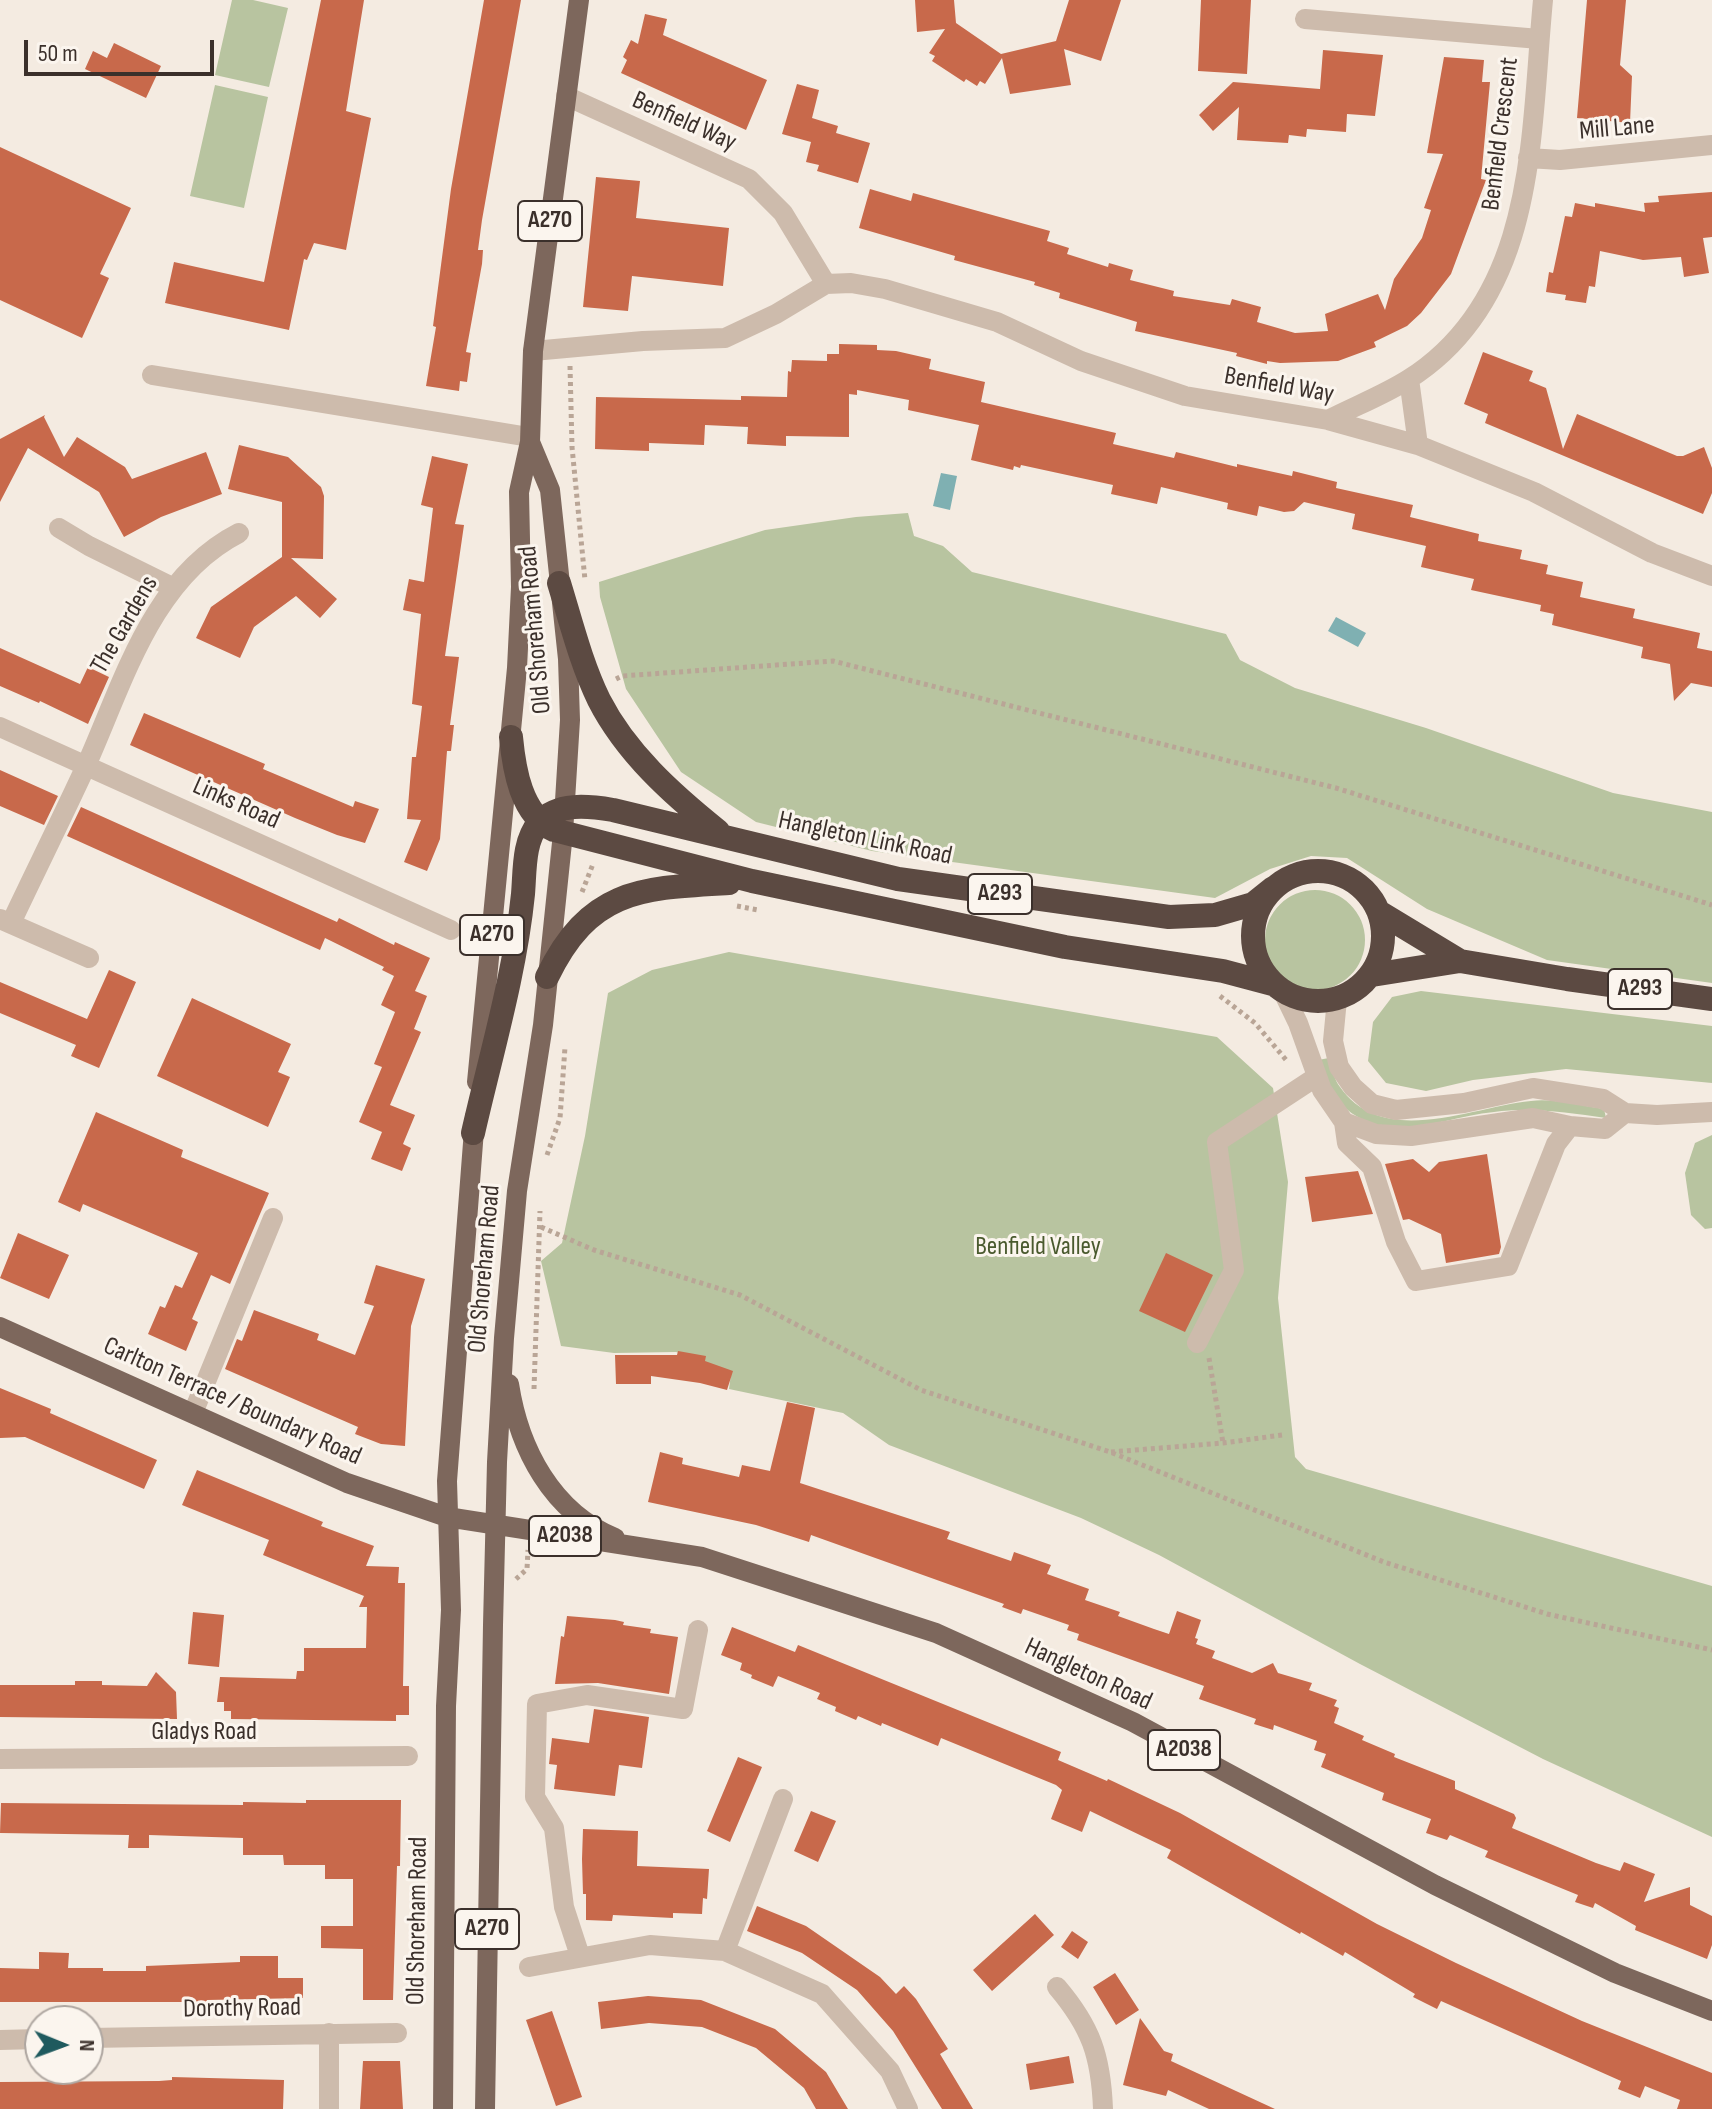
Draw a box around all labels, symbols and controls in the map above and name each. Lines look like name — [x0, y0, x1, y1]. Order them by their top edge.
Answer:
scale bar — [28, 24, 218, 74]
text: 50 m — [38, 39, 78, 68]
street label: Benfield Crescent — [1476, 56, 1526, 212]
street label: Benfield Way — [627, 85, 741, 159]
street label: Mill Lane — [1578, 110, 1656, 148]
road number: A270 — [518, 201, 582, 241]
street label: Benfield Way — [1222, 361, 1336, 411]
street label: Old Shoreham Road — [513, 545, 559, 715]
street label: The Gardens — [85, 571, 165, 679]
street label: Links Road — [188, 771, 284, 837]
street label: Hangleton Link Road — [775, 805, 955, 873]
road number: A293 — [968, 874, 1032, 914]
road number: A270 — [460, 915, 524, 955]
road number: A293 — [1608, 969, 1672, 1009]
street label: Old Shoreham Road — [462, 1184, 508, 1354]
park label: Benfield Valley — [975, 1231, 1101, 1263]
street label: Carlton Terrace / Boundary Road — [98, 1331, 366, 1473]
road number: A2038 — [529, 1516, 601, 1556]
street label: Hangleton Road — [1019, 1632, 1157, 1718]
street label: Gladys Road — [151, 1716, 257, 1748]
road number: A2038 — [1148, 1730, 1220, 1770]
street label: Old Shoreham Road — [401, 1837, 435, 2005]
road number: A270 — [455, 1909, 519, 1949]
street label: Dorothy Road — [183, 1992, 301, 2026]
north arrow — [24, 2005, 104, 2085]
text: N — [73, 2039, 100, 2052]

